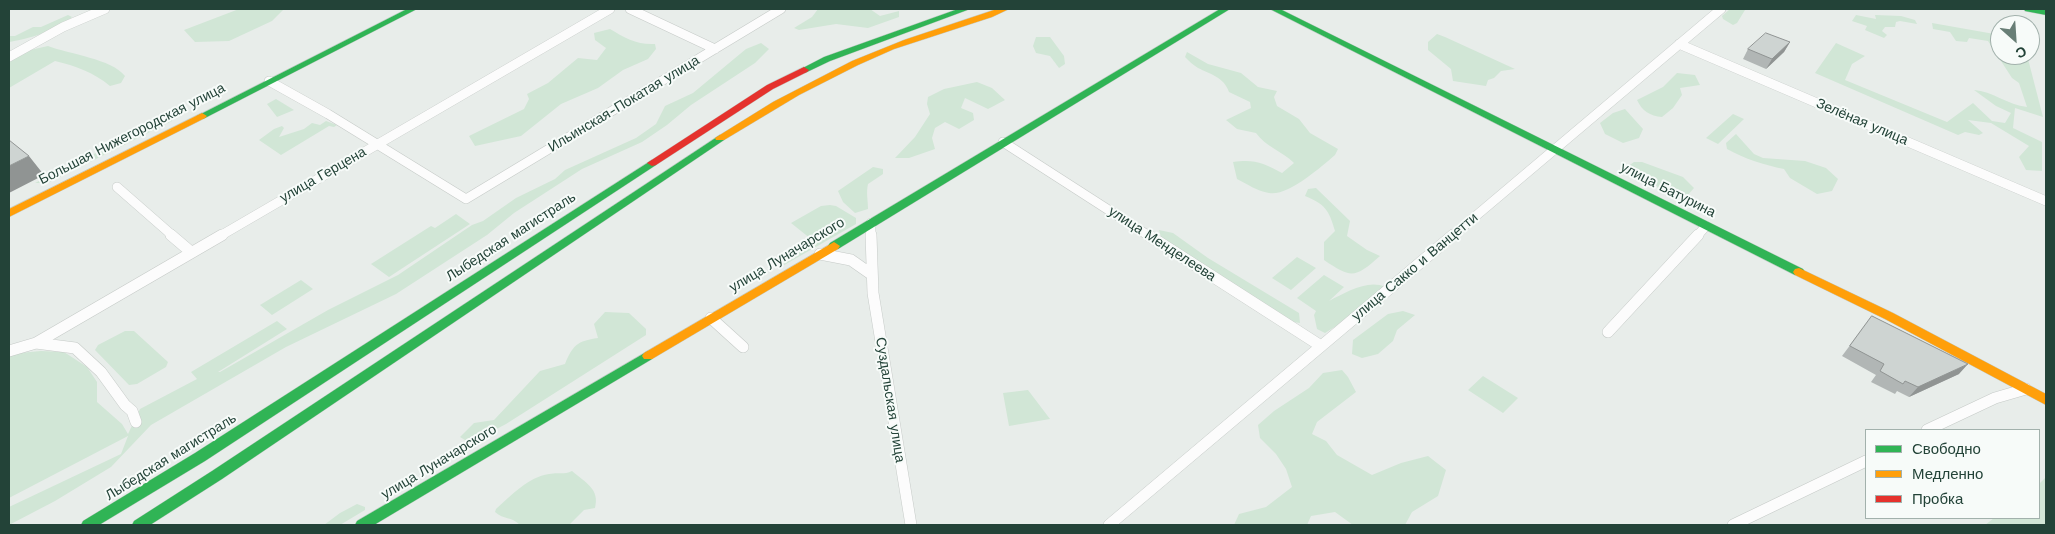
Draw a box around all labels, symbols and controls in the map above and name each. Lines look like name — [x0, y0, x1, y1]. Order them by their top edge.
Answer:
north arrow — [1990, 15, 2040, 65]
text: С — [2013, 43, 2029, 62]
street label: Ильинская-Покатая улица — [545, 52, 703, 156]
street label: Большая Нижегородская улица — [36, 80, 228, 188]
street label: Зелёная улица — [1814, 95, 1910, 149]
street label: улица Герцена — [277, 144, 369, 206]
street label: улица Батурина — [1618, 159, 1718, 221]
street label: Лыбедская магистраль — [443, 189, 579, 285]
street label: улица Менделеева — [1105, 203, 1219, 285]
street label: улица Сакко и Ванцетти — [1348, 209, 1482, 325]
street label: улица Луначарского — [726, 214, 848, 296]
street label: Суздальская улица — [872, 336, 908, 464]
street label: Лыбедская магистраль — [102, 410, 240, 504]
street label: улица Луначарского — [378, 421, 500, 503]
legend — [1865, 429, 2040, 519]
text: Свободно — [1912, 440, 1981, 458]
text: Медленно — [1912, 465, 1983, 483]
text: Пробка — [1912, 490, 1963, 508]

